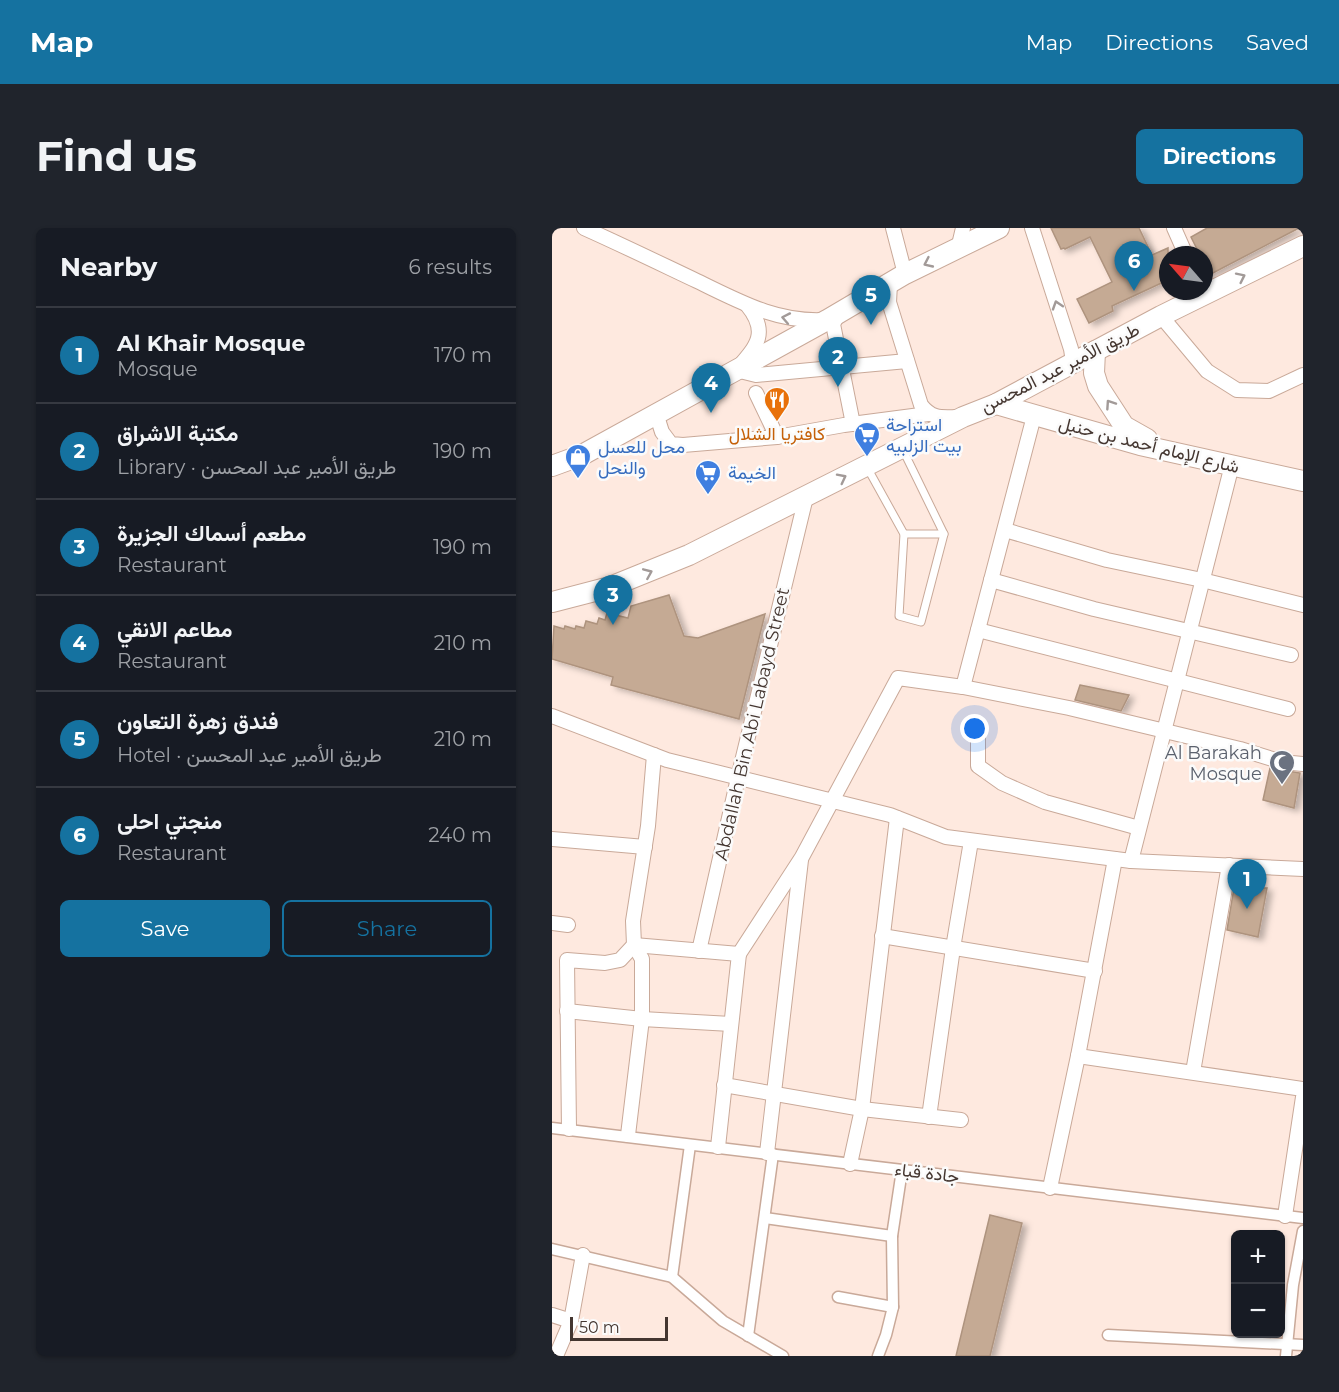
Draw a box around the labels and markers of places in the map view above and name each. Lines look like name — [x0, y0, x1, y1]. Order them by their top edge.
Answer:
pin: 6 — [1114, 242, 1154, 291]
pin: 5 — [852, 276, 890, 325]
pin: 2 — [818, 338, 858, 387]
pin: 4 — [692, 364, 730, 413]
restaurant icon: كافتريا الشلال — [762, 385, 792, 423]
place label: استراحة بيت الزلبيه — [886, 414, 962, 457]
supermarket icon: استراحة بيت الزلبيه — [852, 420, 882, 458]
place label: كافتريا الشلال — [729, 423, 825, 445]
place label: محل للعسل والنحل — [598, 436, 685, 479]
shop icon: محل للعسل والنحل — [563, 442, 593, 480]
supermarket icon: الخيمة — [693, 458, 723, 496]
place label: الخيمة — [728, 462, 776, 484]
pin: 3 — [594, 576, 632, 625]
place label: Al Barakah Mosque — [1165, 742, 1262, 785]
mosque icon: Al Barakah Mosque — [1267, 748, 1297, 786]
pin: 1 — [1228, 860, 1266, 909]

